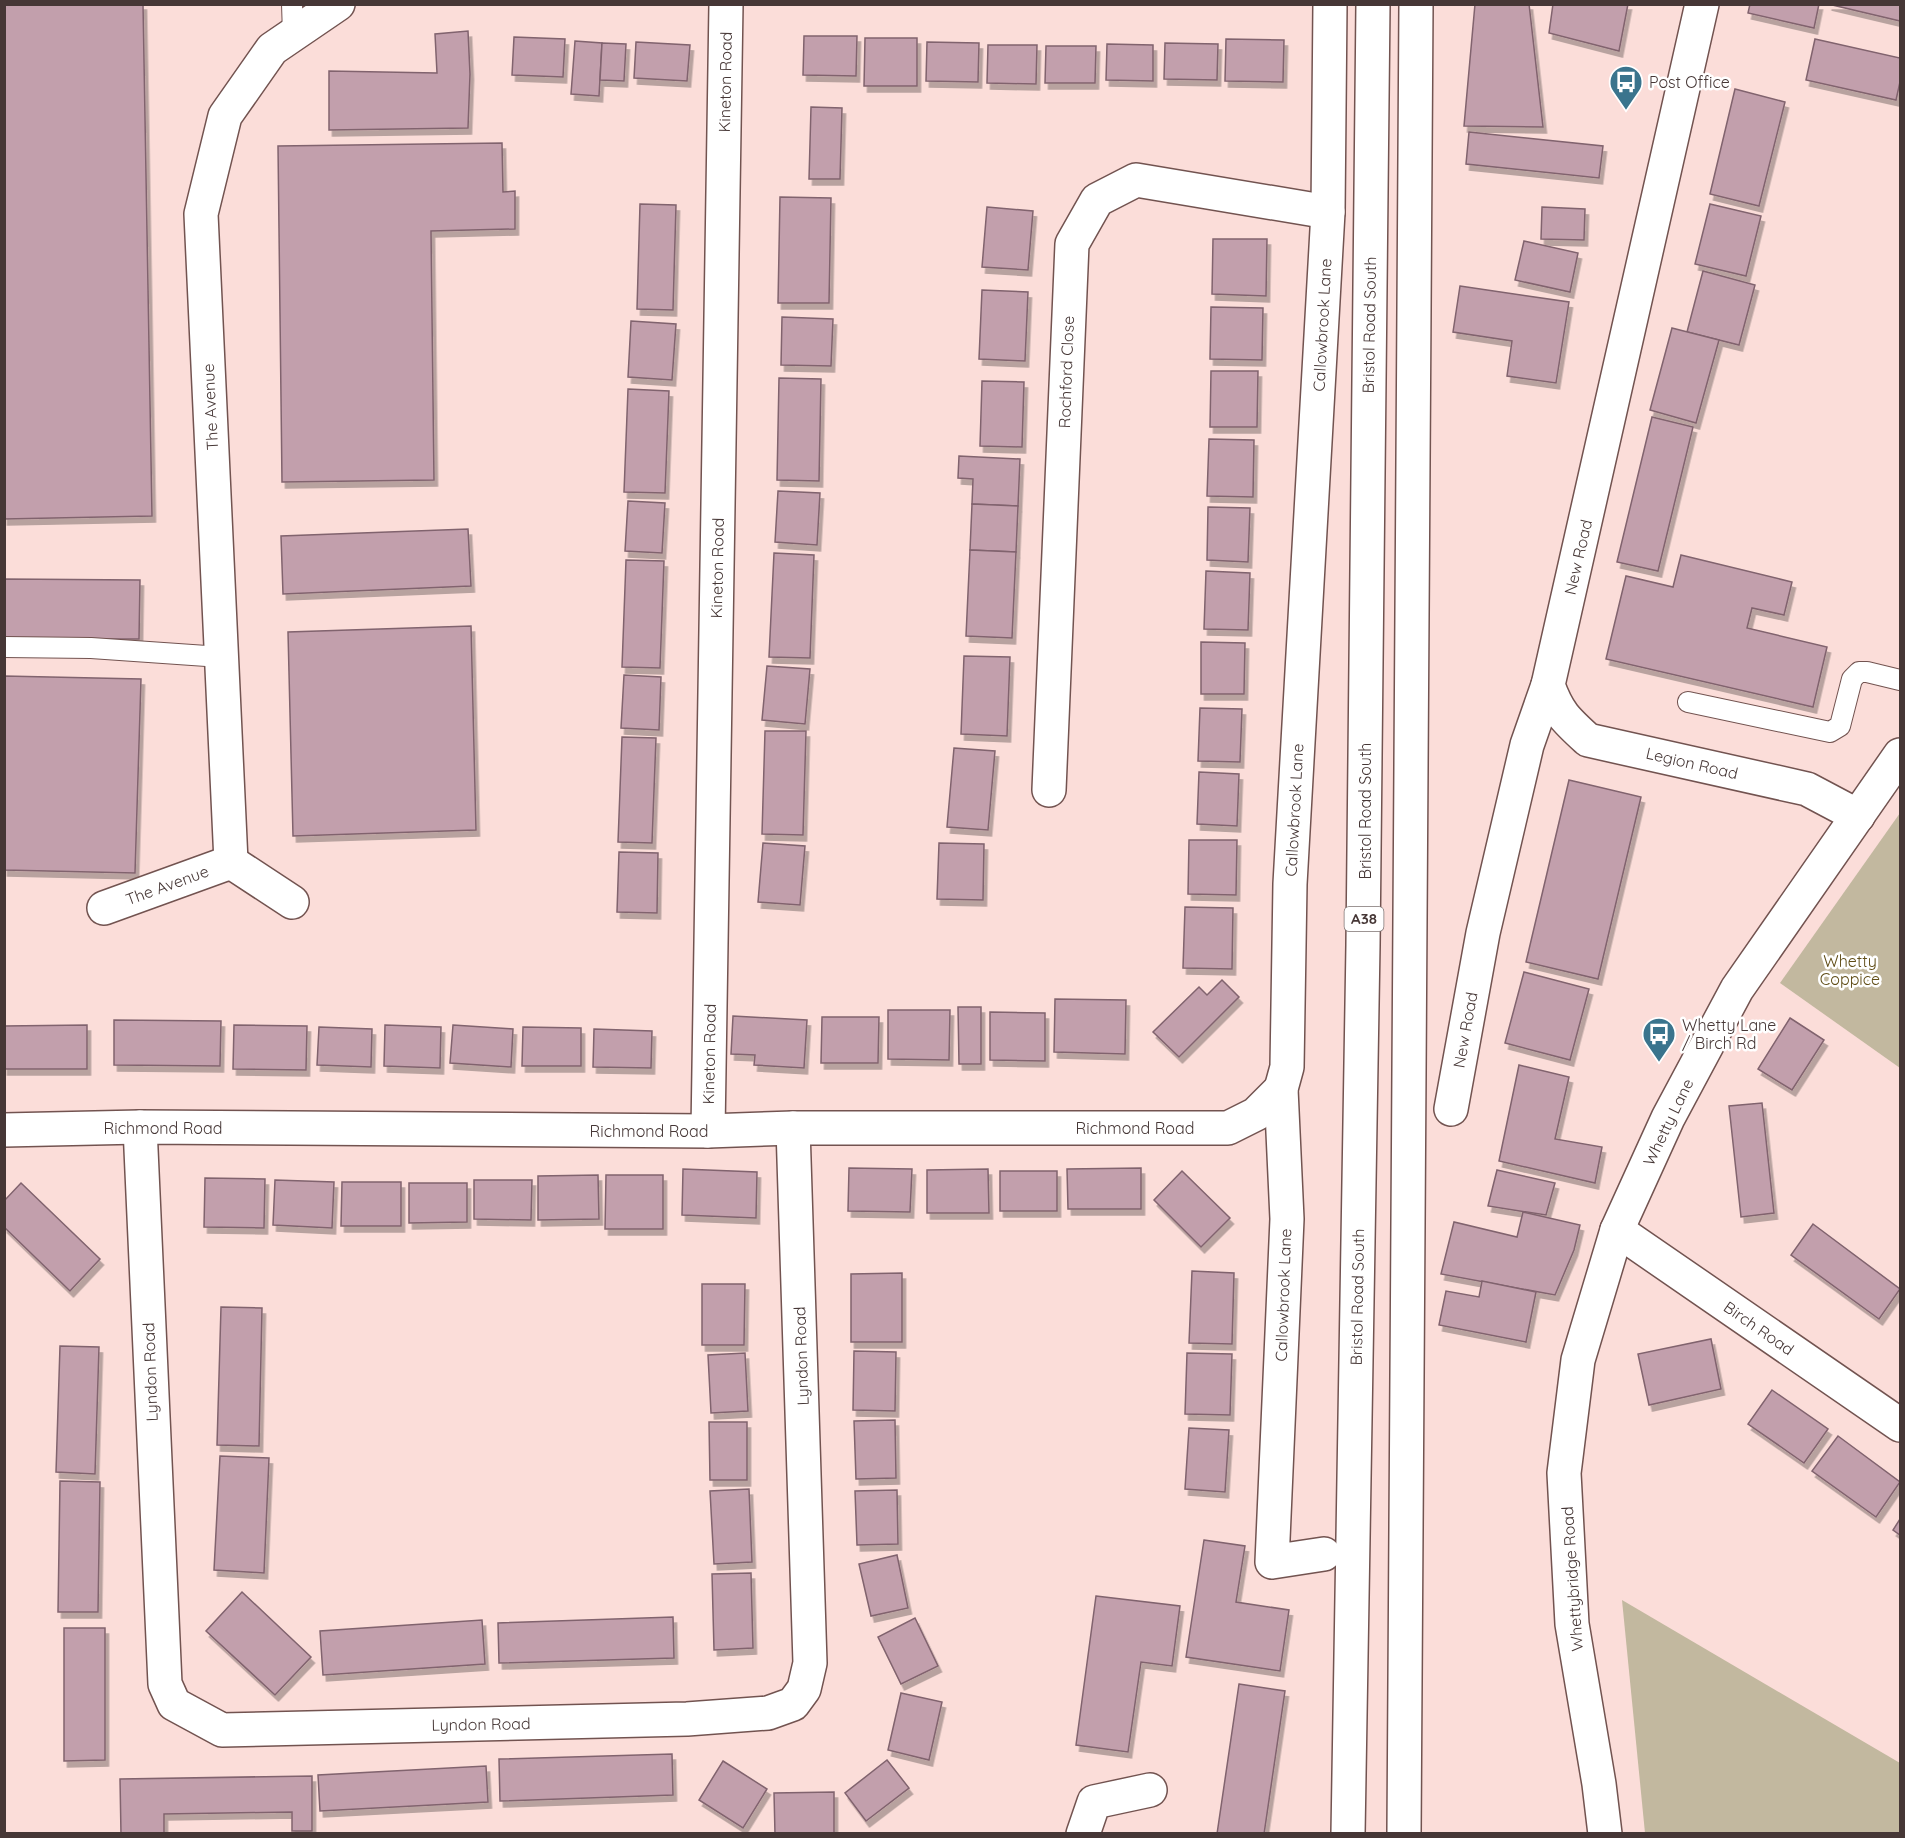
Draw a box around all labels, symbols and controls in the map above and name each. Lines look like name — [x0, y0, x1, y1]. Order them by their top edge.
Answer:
street label: Kineton Road — [714, 31, 736, 133]
bus stop icon: Post Office — [1608, 64, 1644, 111]
place label: Post Office — [1649, 72, 1730, 92]
street label: Bristol Road South — [1358, 256, 1380, 394]
street label: Callowbrook Lane — [1309, 258, 1335, 392]
street label: Rochford Close — [1054, 315, 1078, 429]
street label: The Avenue — [198, 363, 222, 451]
street label: Kineton Road — [706, 517, 728, 619]
street label: New Road — [1560, 517, 1596, 597]
street label: Callowbrook Lane — [1281, 743, 1307, 877]
street label: Bristol Road South — [1355, 743, 1375, 879]
street label: Legion Road — [1644, 743, 1740, 783]
street label: The Avenue — [123, 861, 211, 909]
road number: A38 — [1344, 907, 1384, 931]
park label: Whetty Coppice — [1820, 951, 1880, 989]
street label: New Road — [1448, 990, 1482, 1070]
street label: Kineton Road — [698, 1003, 720, 1105]
place label: Whetty Lane / Birch Rd — [1682, 1015, 1776, 1053]
bus stop icon: Whetty Lane / Birch Rd — [1641, 1016, 1677, 1063]
street label: Whetty Lane — [1638, 1075, 1698, 1169]
street label: Richmond Road — [104, 1118, 222, 1138]
street label: Richmond Road — [1076, 1118, 1194, 1138]
street label: Richmond Road — [590, 1121, 708, 1141]
street label: Callowbrook Lane — [1271, 1228, 1295, 1362]
street label: Bristol Road South — [1346, 1228, 1368, 1366]
street label: Birch Road — [1720, 1297, 1798, 1359]
street label: Lyndon Road — [789, 1306, 813, 1406]
street label: Lyndon Road — [138, 1322, 162, 1422]
street label: Whettybridge Road — [1557, 1506, 1587, 1652]
street label: Lyndon Road — [431, 1713, 531, 1735]

